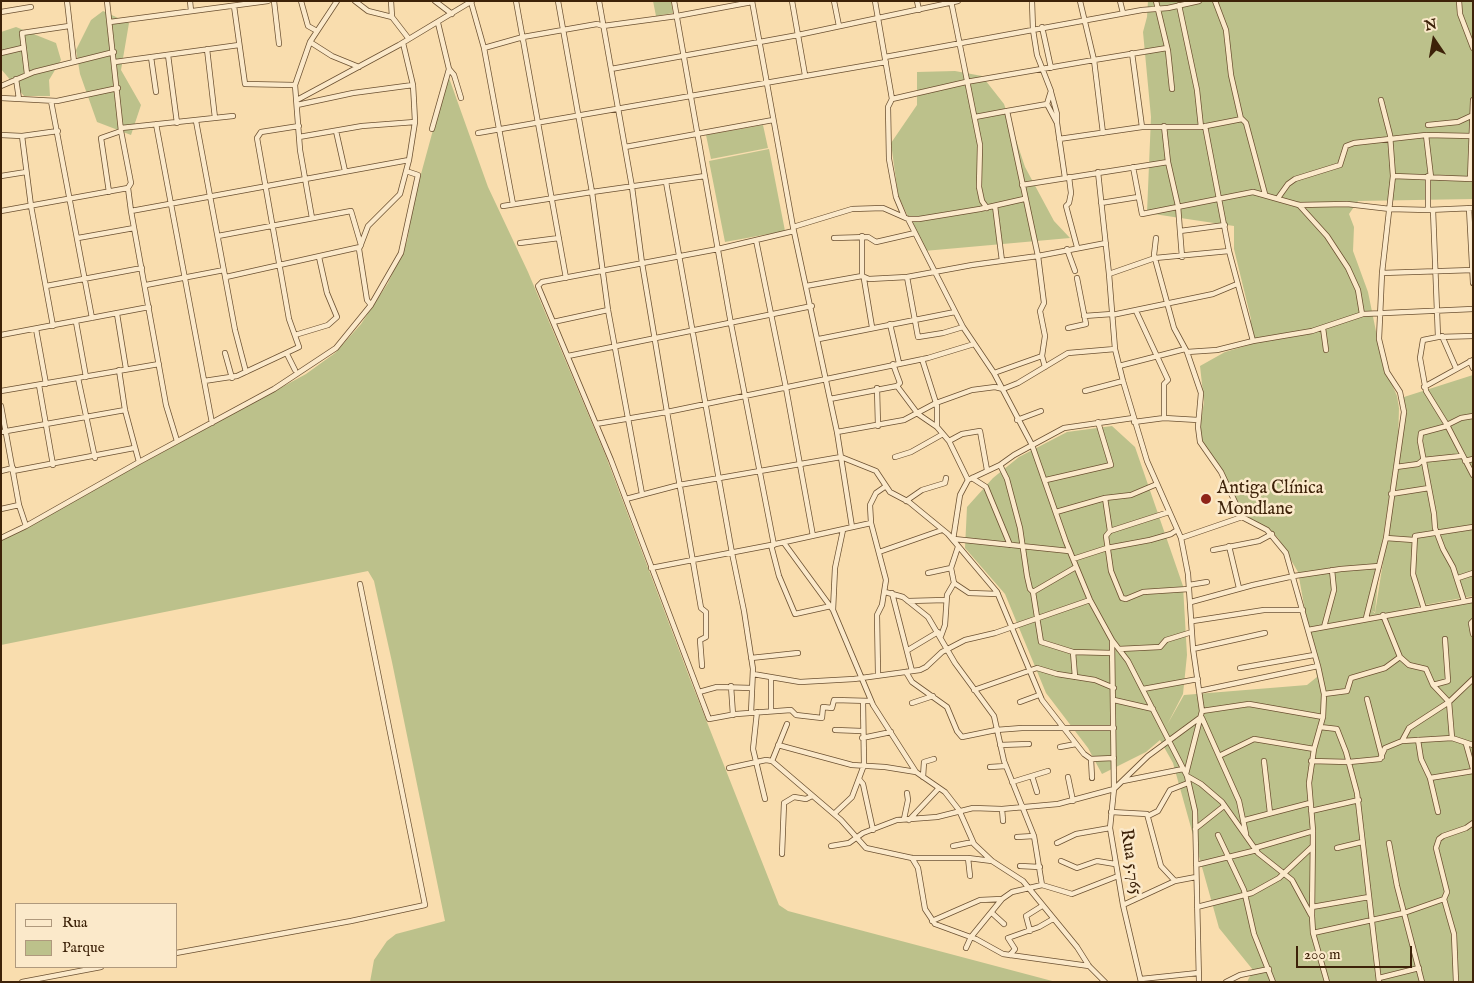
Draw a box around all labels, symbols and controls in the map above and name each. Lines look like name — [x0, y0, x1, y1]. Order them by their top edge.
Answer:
north arrow — [1409, 15, 1459, 65]
text: N — [1423, 15, 1439, 35]
place label: Antiga Clínica Mondlane — [1217, 478, 1324, 520]
marker: Antiga Clínica Mondlane — [1199, 492, 1213, 506]
street label: Rua 5.765 — [1114, 827, 1146, 897]
legend — [15, 903, 178, 968]
text: Rua — [62, 913, 88, 932]
scale bar — [1299, 936, 1415, 968]
text: Parque — [62, 938, 105, 957]
text: 200 m — [1304, 945, 1341, 964]

